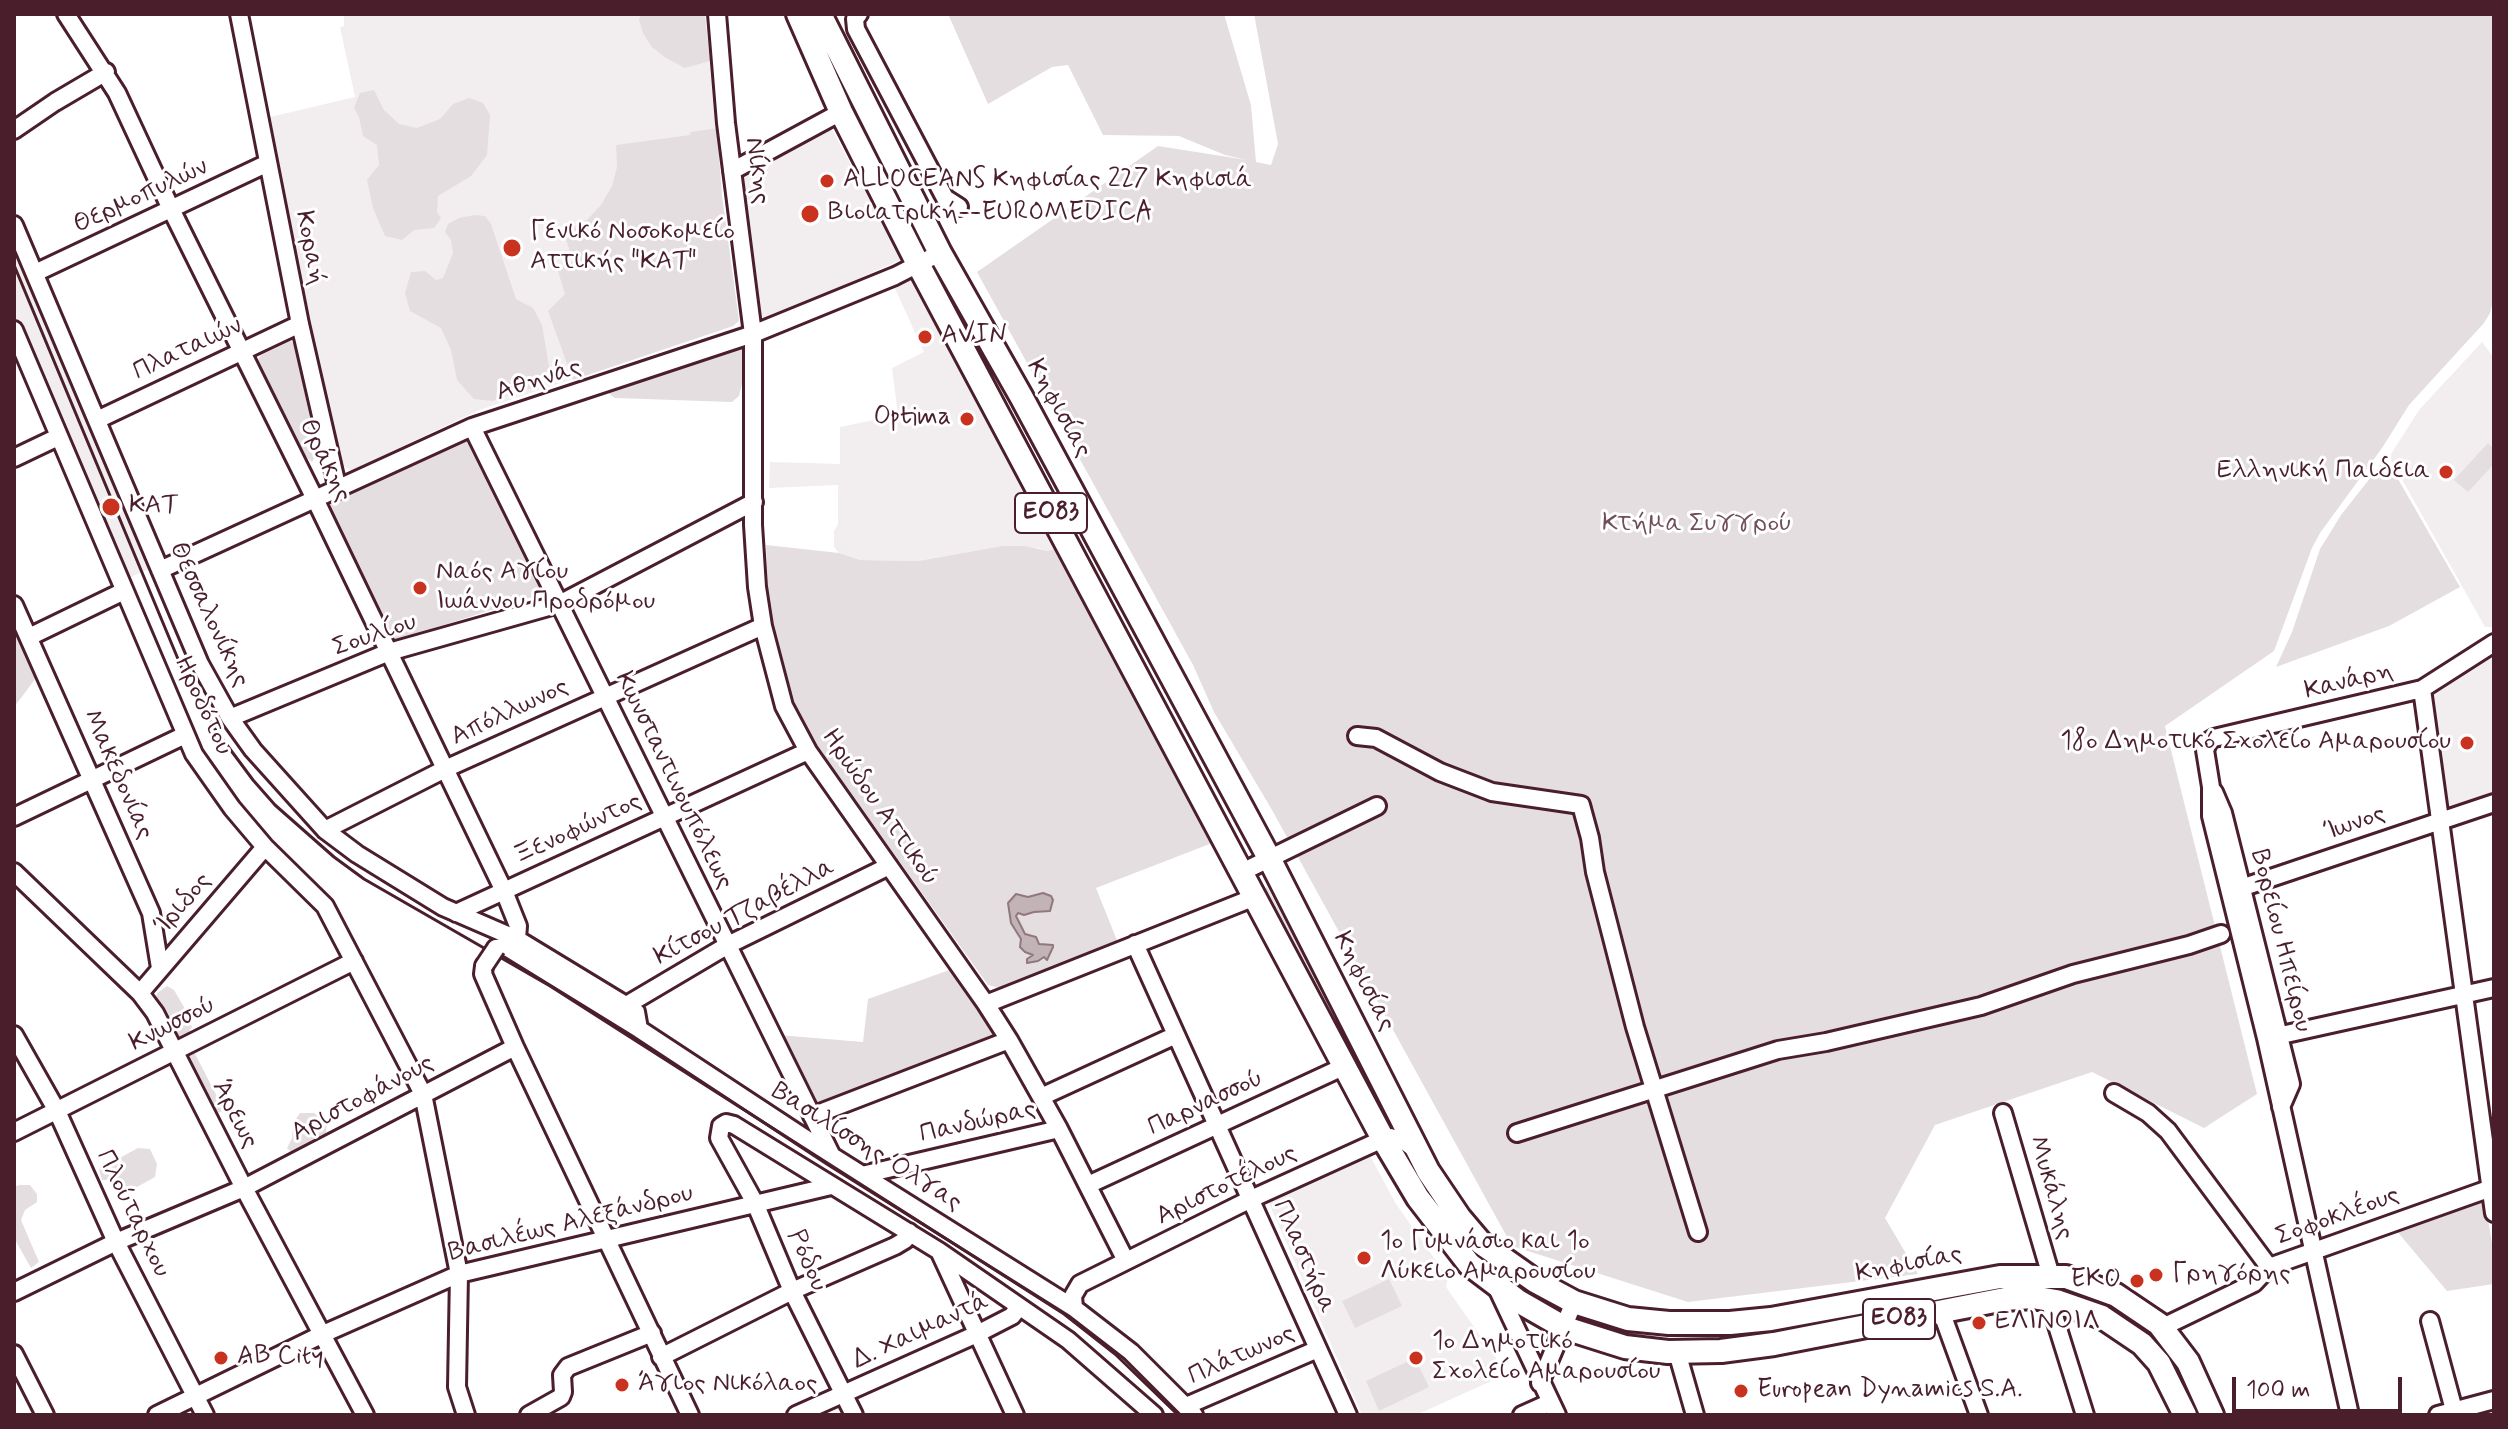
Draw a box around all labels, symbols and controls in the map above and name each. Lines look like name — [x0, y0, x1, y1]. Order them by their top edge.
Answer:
street label: Νίκης — [736, 136, 776, 206]
street label: Θερμοπυλών — [69, 152, 213, 242]
place label: ALLOCEANS Κηφισίας 227 Κηφισιά — [843, 165, 1252, 197]
marker: ALLOCEANS Κηφισίας 227 Κηφισιά — [818, 172, 836, 190]
place label: Βιοιατρική--EUROMEDICA — [828, 198, 1153, 230]
marker: Βιοιατρική--EUROMEDICA — [799, 203, 821, 225]
street label: Κοραή — [287, 208, 331, 288]
place label: Γενικό Νοσοκομείο Αττικής "ΚΑΤ" — [530, 217, 735, 278]
marker: Γενικό Νοσοκομείο Αττικής "ΚΑΤ" — [501, 237, 523, 259]
street label: Πλαταιών — [128, 311, 248, 389]
place label: AVIN — [941, 321, 1007, 353]
marker: AVIN — [916, 328, 934, 346]
street label: Αθηνάς — [492, 353, 586, 409]
street label: Κηφισίας — [1018, 354, 1098, 464]
place label: Optima — [873, 403, 951, 435]
marker: Optima — [958, 410, 976, 428]
street label: Θράκης — [291, 414, 357, 508]
place label: Ελληνική Παιδεια — [2217, 456, 2430, 488]
marker: Ελληνική Παιδεια — [2437, 463, 2455, 481]
place label: ΚΑΤ — [129, 491, 177, 523]
road number: ΕΟ83 — [1015, 493, 1087, 533]
marker: ΚΑΤ — [100, 496, 122, 518]
park label: Κτήμα Συγγρού — [1602, 509, 1792, 541]
street label: Θεσσαλονίκης — [161, 537, 255, 693]
place label: Ναός Αγίου Ιωάννου Προδρόμου — [436, 557, 655, 618]
marker: Ναός Αγίου Ιωάννου Προδρόμου — [411, 579, 429, 597]
street label: Σουλίου — [329, 607, 421, 665]
street label: Ηροδότου — [166, 652, 238, 760]
street label: Κανάρη — [2301, 656, 2397, 708]
street label: Κωνσταντινουπόλεως — [607, 667, 739, 895]
street label: Απόλλωνος — [446, 672, 574, 754]
street label: Μακεδονίας — [75, 705, 159, 845]
street label: Ηρώδου Αττικού — [814, 724, 944, 892]
place label: 18ο Δημοτικό Σχολείο Αμαρουσίου — [2060, 727, 2451, 759]
marker: 18ο Δημοτικό Σχολείο Αμαρουσίου — [2458, 734, 2476, 752]
street label: Ξενοφώντος — [509, 787, 647, 873]
street label: Ίωνος — [2320, 799, 2390, 849]
street label: Βορείου Ηπείρου — [2242, 846, 2318, 1036]
street label: Κίτσου Τζαβέλλα — [649, 852, 841, 974]
street label: Ίριδος — [149, 867, 219, 941]
street label: Κηφισίας — [1325, 927, 1401, 1037]
street label: Κνωσσού — [125, 990, 221, 1060]
street label: Αριστοφάνους — [286, 1048, 440, 1150]
street label: Παρνασσού — [1143, 1064, 1269, 1144]
street label: Άρεως — [204, 1076, 264, 1154]
street label: Βασιλίσσης Όλγας — [765, 1077, 967, 1219]
street label: Πανδώρας — [917, 1094, 1039, 1152]
street label: Μυκάλης — [2020, 1132, 2080, 1244]
street label: Αριστοτέλους — [1152, 1139, 1302, 1233]
street label: Πλούταρχου — [88, 1145, 176, 1283]
street label: Βασιλέως Αλεξάνδρου — [445, 1178, 697, 1270]
street label: Σοφοκλέους — [2272, 1180, 2404, 1254]
street label: Πλαστήρα — [1264, 1195, 1342, 1319]
street label: Ρόδου — [779, 1225, 833, 1297]
place label: 1ο Γυμνάσιο και 1ο Λύκειο Αμαρουσίου — [1380, 1227, 1596, 1288]
street label: Κηφισίας — [1853, 1239, 1965, 1291]
marker: 1ο Γυμνάσιο και 1ο Λύκειο Αμαρουσίου — [1355, 1249, 1373, 1267]
place label: Γρηγόρης — [2172, 1259, 2291, 1291]
place label: EKO — [2070, 1265, 2121, 1297]
marker: Γρηγόρης — [2147, 1266, 2165, 1284]
marker: EKO — [2128, 1272, 2146, 1290]
street label: Δ. Χαιμαντά — [848, 1287, 994, 1377]
road number: ΕΟ83 — [1863, 1299, 1935, 1339]
place label: ΕΛΙΝΟΙΛ — [1995, 1307, 2100, 1339]
marker: ΕΛΙΝΟΙΛ — [1970, 1314, 1988, 1332]
street label: Πλάτωνος — [1184, 1319, 1300, 1393]
place label: 1ο Δημοτικό Σχολείο Αμαρουσίου — [1432, 1327, 1661, 1388]
place label: AB City — [237, 1342, 324, 1374]
marker: AB City — [212, 1349, 230, 1367]
marker: 1ο Δημοτικό Σχολείο Αμαρουσίου — [1407, 1349, 1425, 1367]
scale bar — [2236, 1361, 2406, 1411]
place label: Άγιος Νικόλαος — [638, 1369, 817, 1401]
place label: European Dynamics S.A. — [1757, 1375, 2023, 1407]
text: 100 m — [2246, 1375, 2310, 1406]
marker: Άγιος Νικόλαος — [613, 1376, 631, 1394]
marker: European Dynamics S.A. — [1732, 1382, 1750, 1400]

